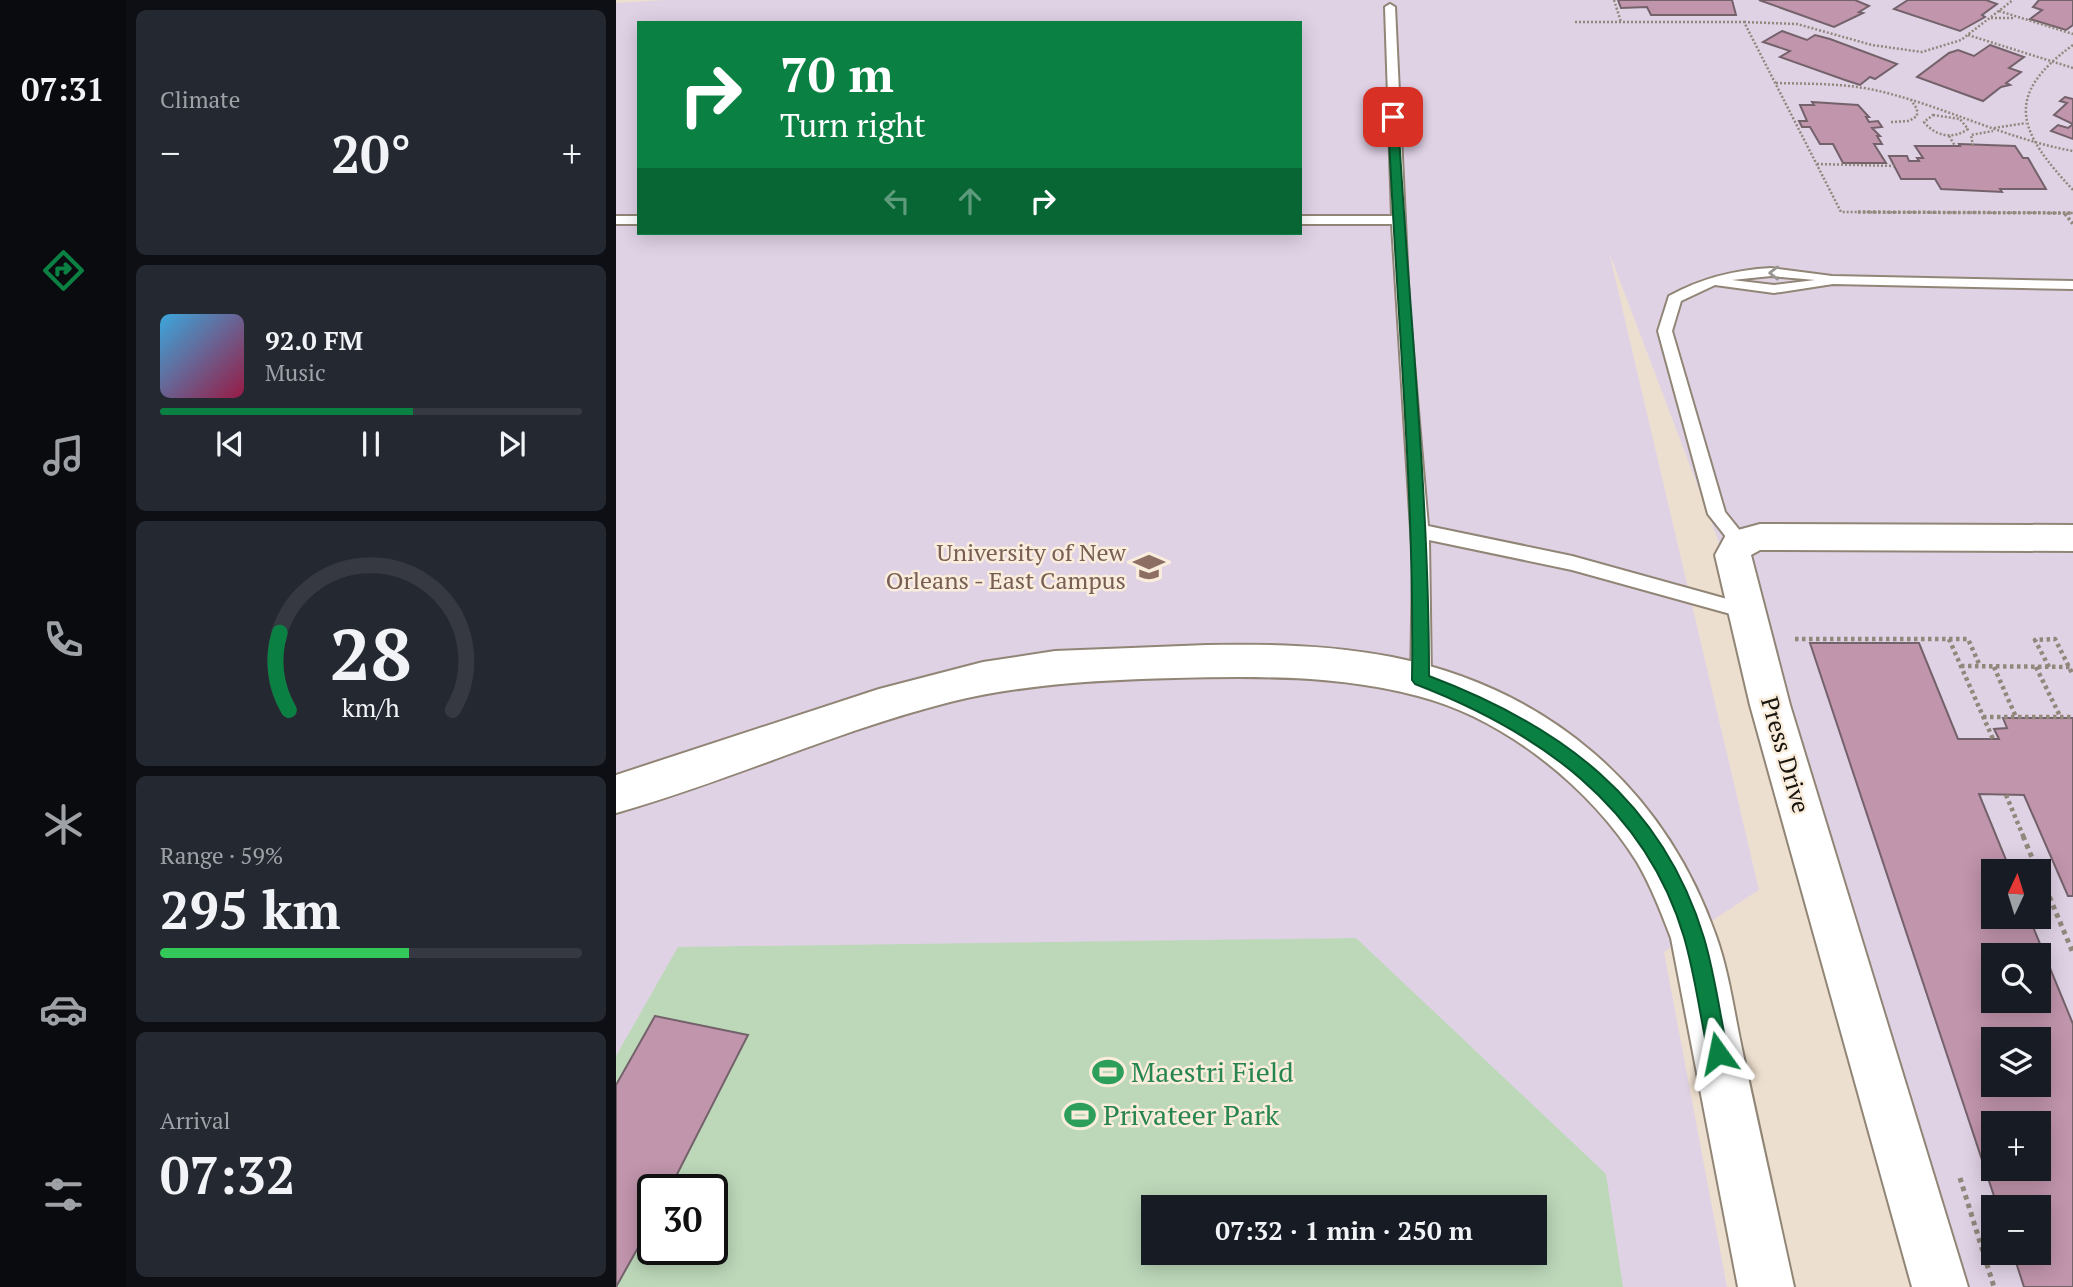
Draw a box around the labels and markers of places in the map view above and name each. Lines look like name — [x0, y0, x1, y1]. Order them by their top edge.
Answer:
pin — [1363, 87, 1423, 147]
place label: University of New Orleans - East Campus — [886, 536, 1127, 596]
school or university icon: University of New Orleans - East Campus — [1132, 550, 1166, 584]
place label: Maestri Field — [1131, 1053, 1294, 1090]
sports icon: Maestri Field — [1091, 1055, 1125, 1089]
place label: Privateer Park — [1103, 1096, 1280, 1133]
sports icon: Privateer Park — [1063, 1098, 1097, 1132]

